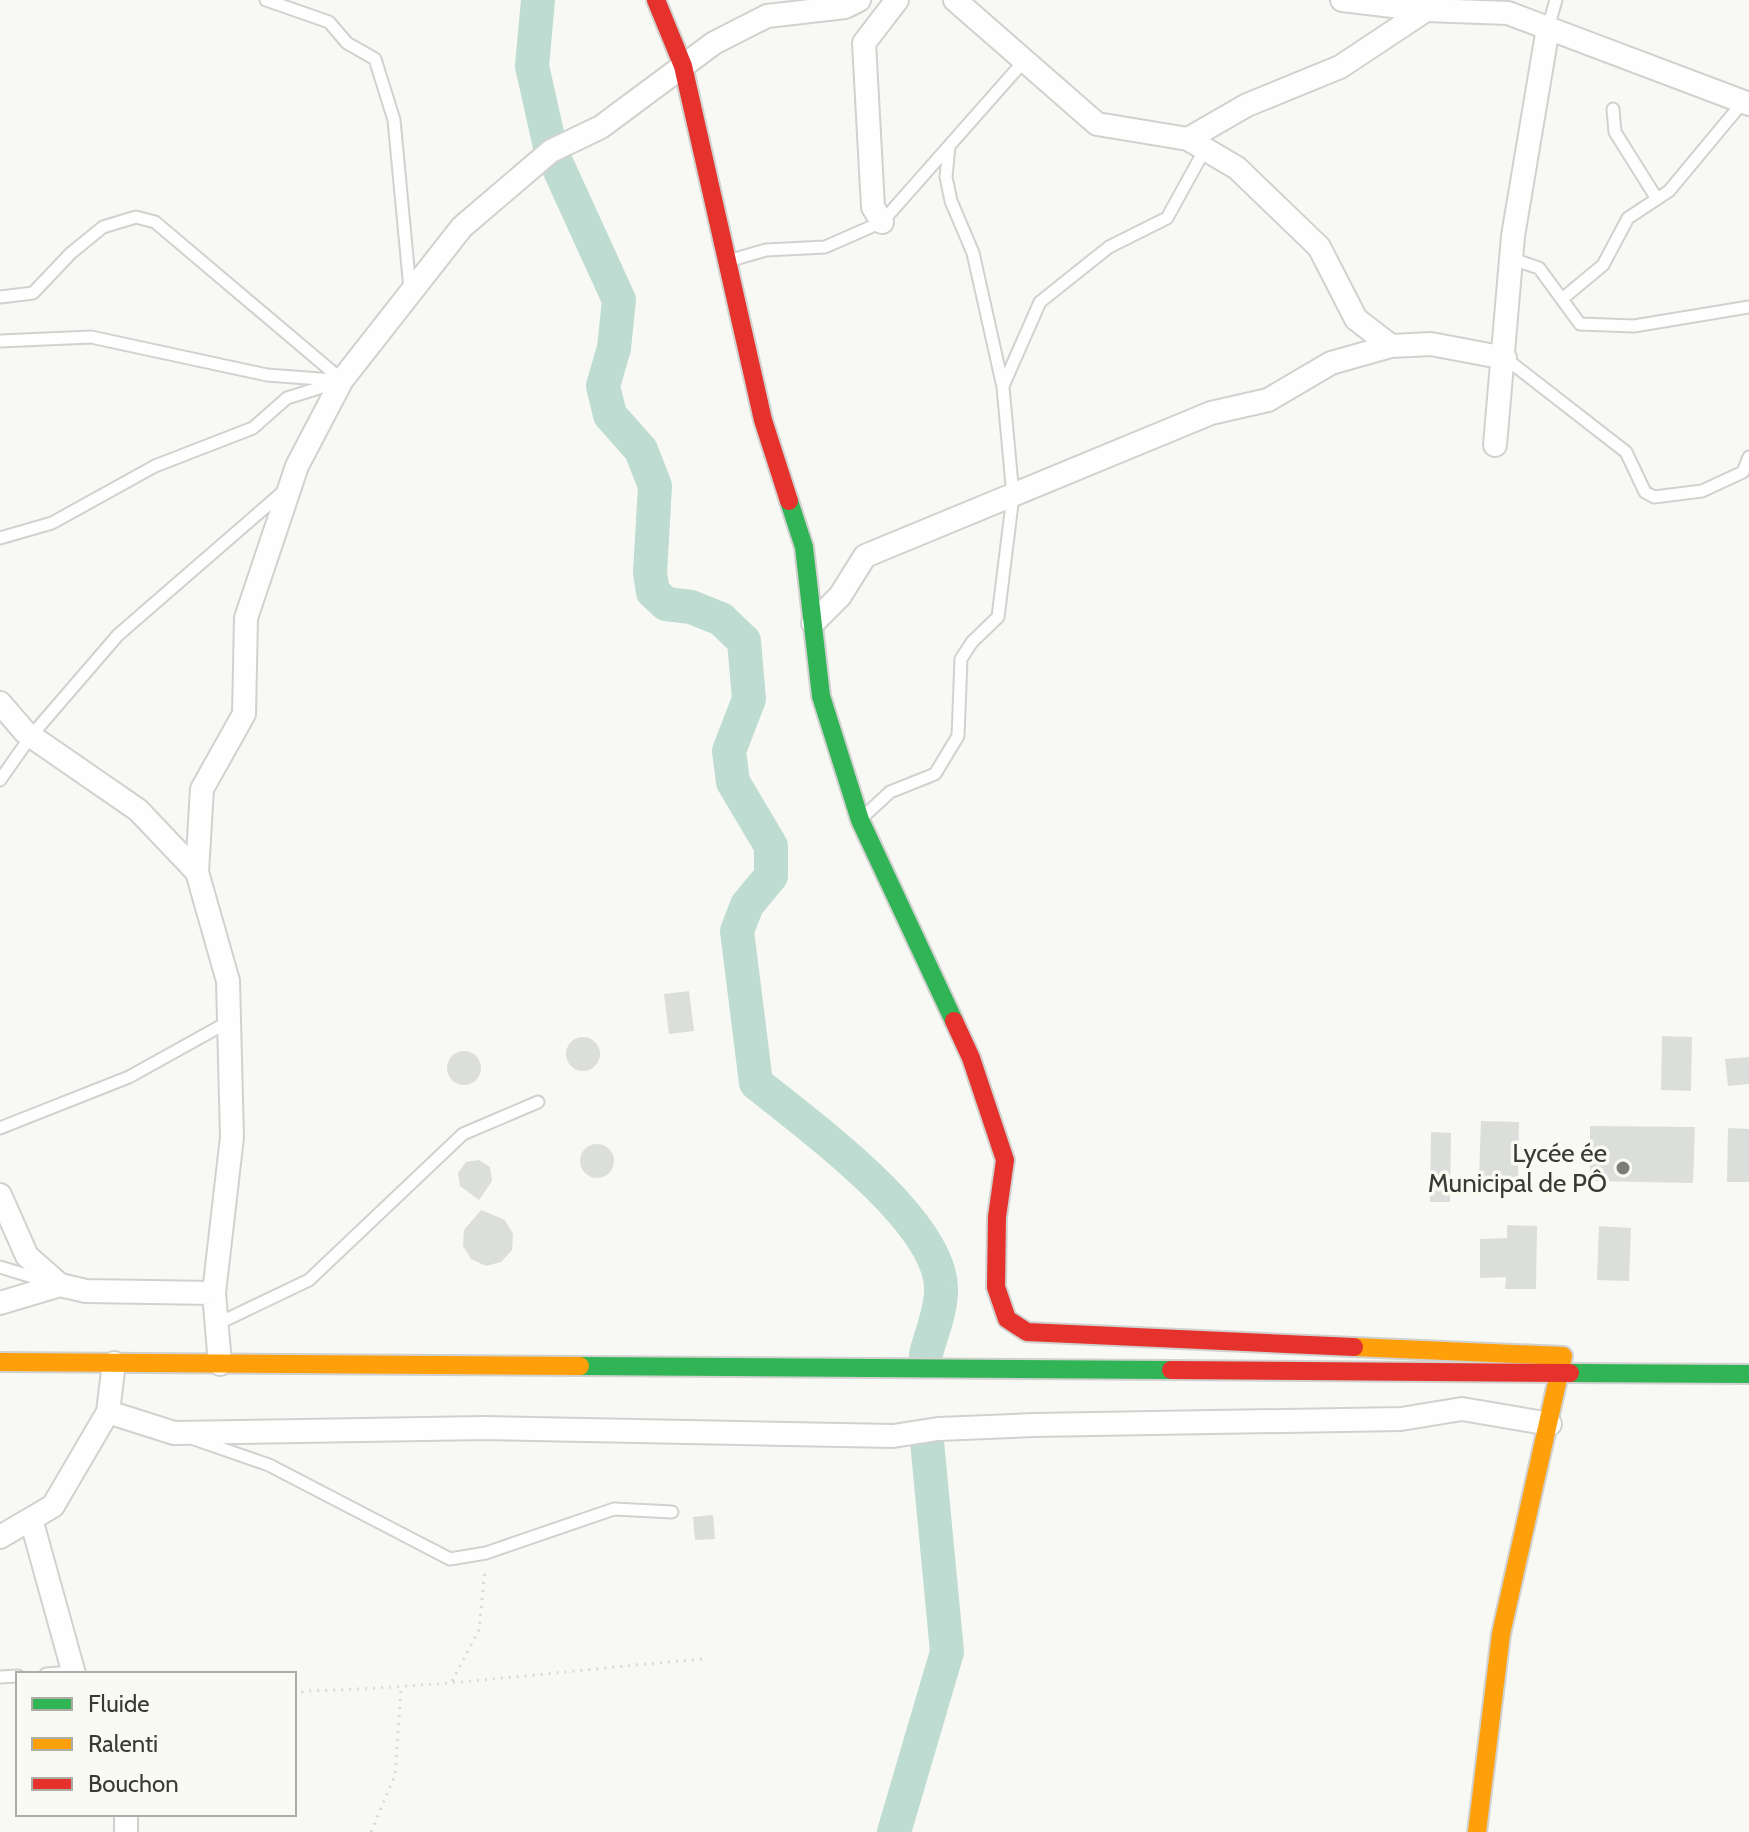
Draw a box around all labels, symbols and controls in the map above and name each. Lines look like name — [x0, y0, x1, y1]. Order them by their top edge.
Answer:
place label: Lycée ée Municipal de PÔ — [1428, 1137, 1607, 1199]
marker: Lycée ée Municipal de PÔ — [1614, 1159, 1632, 1177]
legend — [16, 1672, 296, 1816]
text: Fluide — [88, 1689, 150, 1718]
text: Ralenti — [88, 1729, 158, 1758]
text: Bouchon — [88, 1769, 179, 1798]

